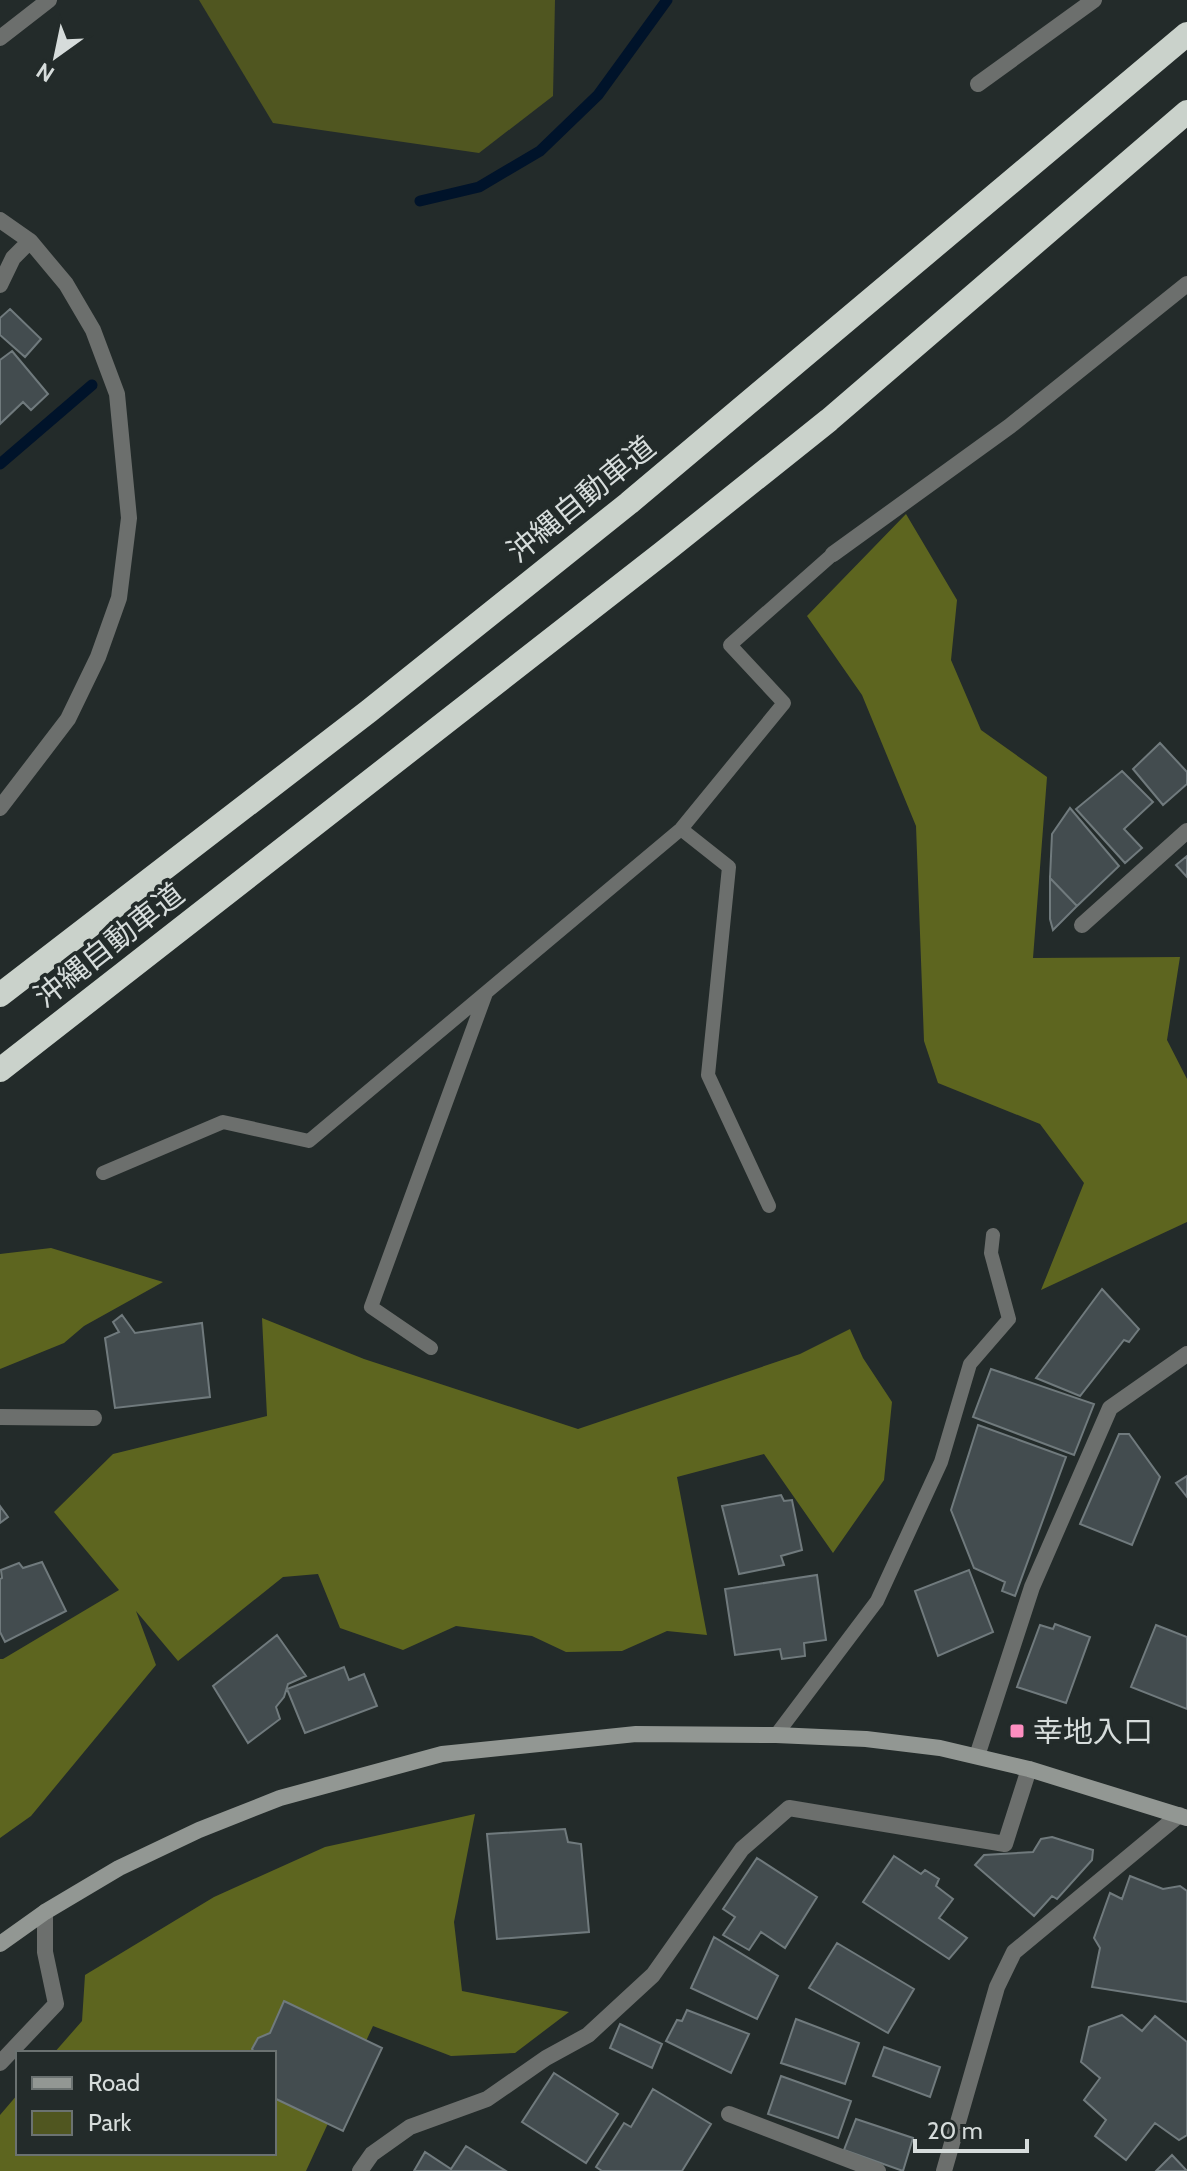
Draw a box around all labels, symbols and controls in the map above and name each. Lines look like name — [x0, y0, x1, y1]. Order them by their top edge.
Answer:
north arrow — [16, 16, 96, 96]
text: N — [32, 57, 59, 88]
street label: 沖縄自動車道 — [499, 428, 663, 570]
street label: 沖縄自動車道 — [27, 875, 191, 1015]
place label: 幸地入口 — [1033, 1713, 1153, 1750]
marker: 幸地入口 — [1008, 1722, 1026, 1740]
legend — [16, 2051, 276, 2155]
text: Road — [88, 2068, 140, 2097]
scale bar — [915, 2103, 1027, 2153]
text: Park — [88, 2108, 131, 2137]
text: 20 m — [927, 2116, 983, 2145]

